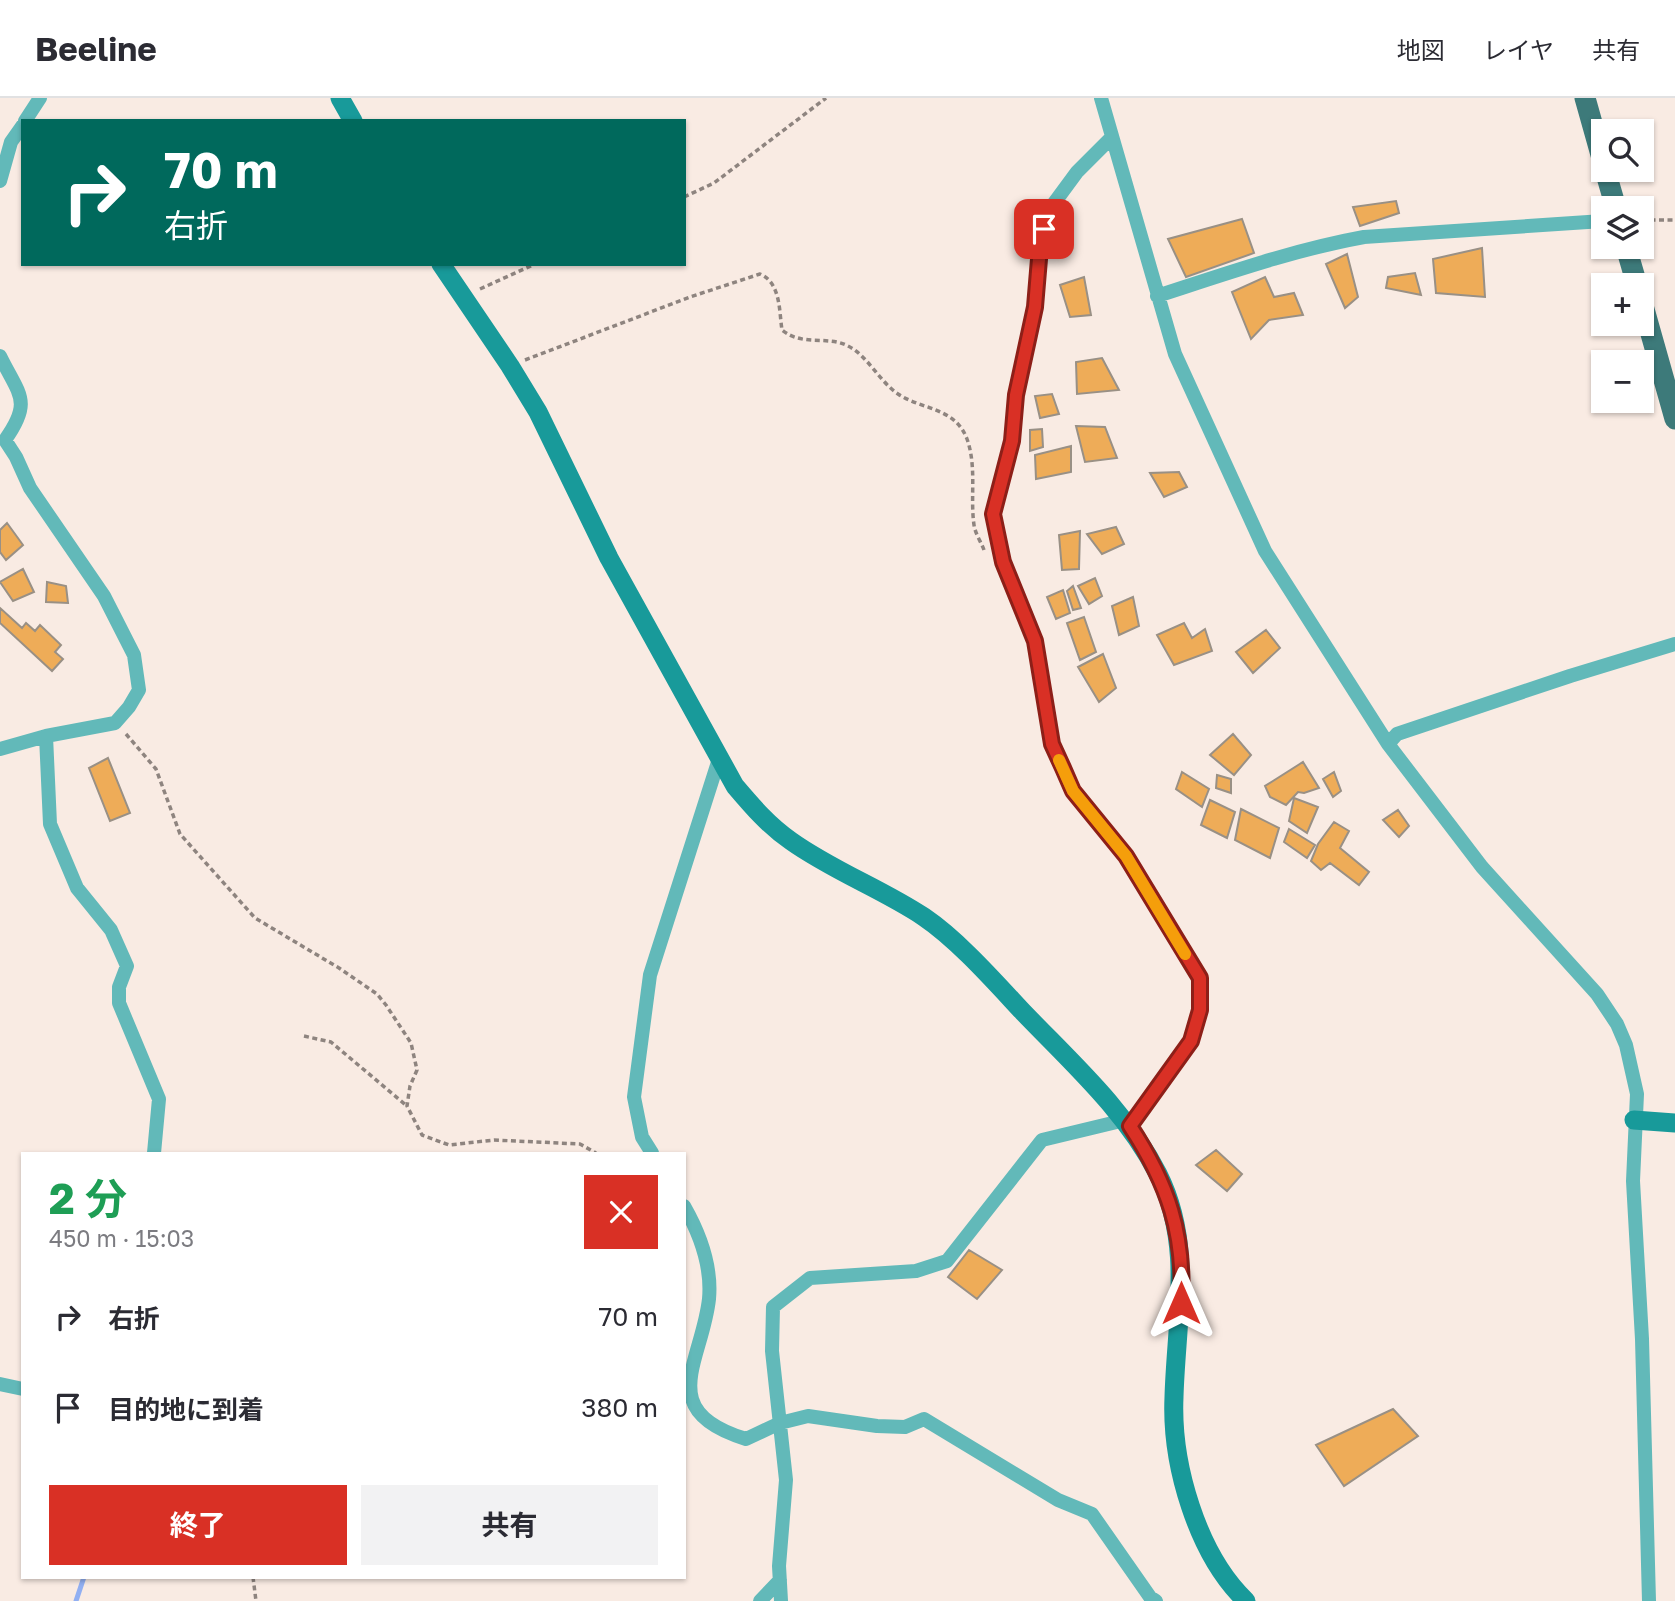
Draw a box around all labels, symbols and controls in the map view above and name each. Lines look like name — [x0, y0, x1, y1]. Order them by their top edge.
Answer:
text: Beeline — [35, 29, 157, 68]
text: 地図 — [1397, 35, 1445, 64]
text: レイヤ — [1483, 35, 1554, 64]
text: 共有 — [1592, 35, 1640, 64]
map controls — [1591, 119, 1654, 413]
button: search — [1591, 119, 1654, 182]
text: 70 m — [164, 140, 278, 199]
icon: right — [49, 147, 140, 238]
button: layers — [1591, 196, 1654, 259]
pin — [1014, 199, 1074, 259]
text: 右折 — [164, 206, 228, 244]
icon: arrive — [1025, 210, 1063, 248]
button: + — [1591, 273, 1654, 336]
button: − — [1591, 350, 1654, 413]
text: 2 分 — [49, 1173, 127, 1223]
button: close — [584, 1175, 658, 1249]
text: 450 m · 15:03 — [49, 1224, 194, 1252]
position arrow — [1144, 1266, 1218, 1340]
icon: right — [49, 1298, 87, 1336]
text: 70 m — [599, 1301, 658, 1332]
text: 右折 — [108, 1303, 160, 1334]
icon: arrive — [49, 1389, 87, 1427]
text: 380 m — [581, 1392, 658, 1423]
text: 目的地に到着 — [108, 1394, 264, 1425]
button: 終了 — [49, 1485, 347, 1565]
button: 共有 — [361, 1485, 658, 1565]

